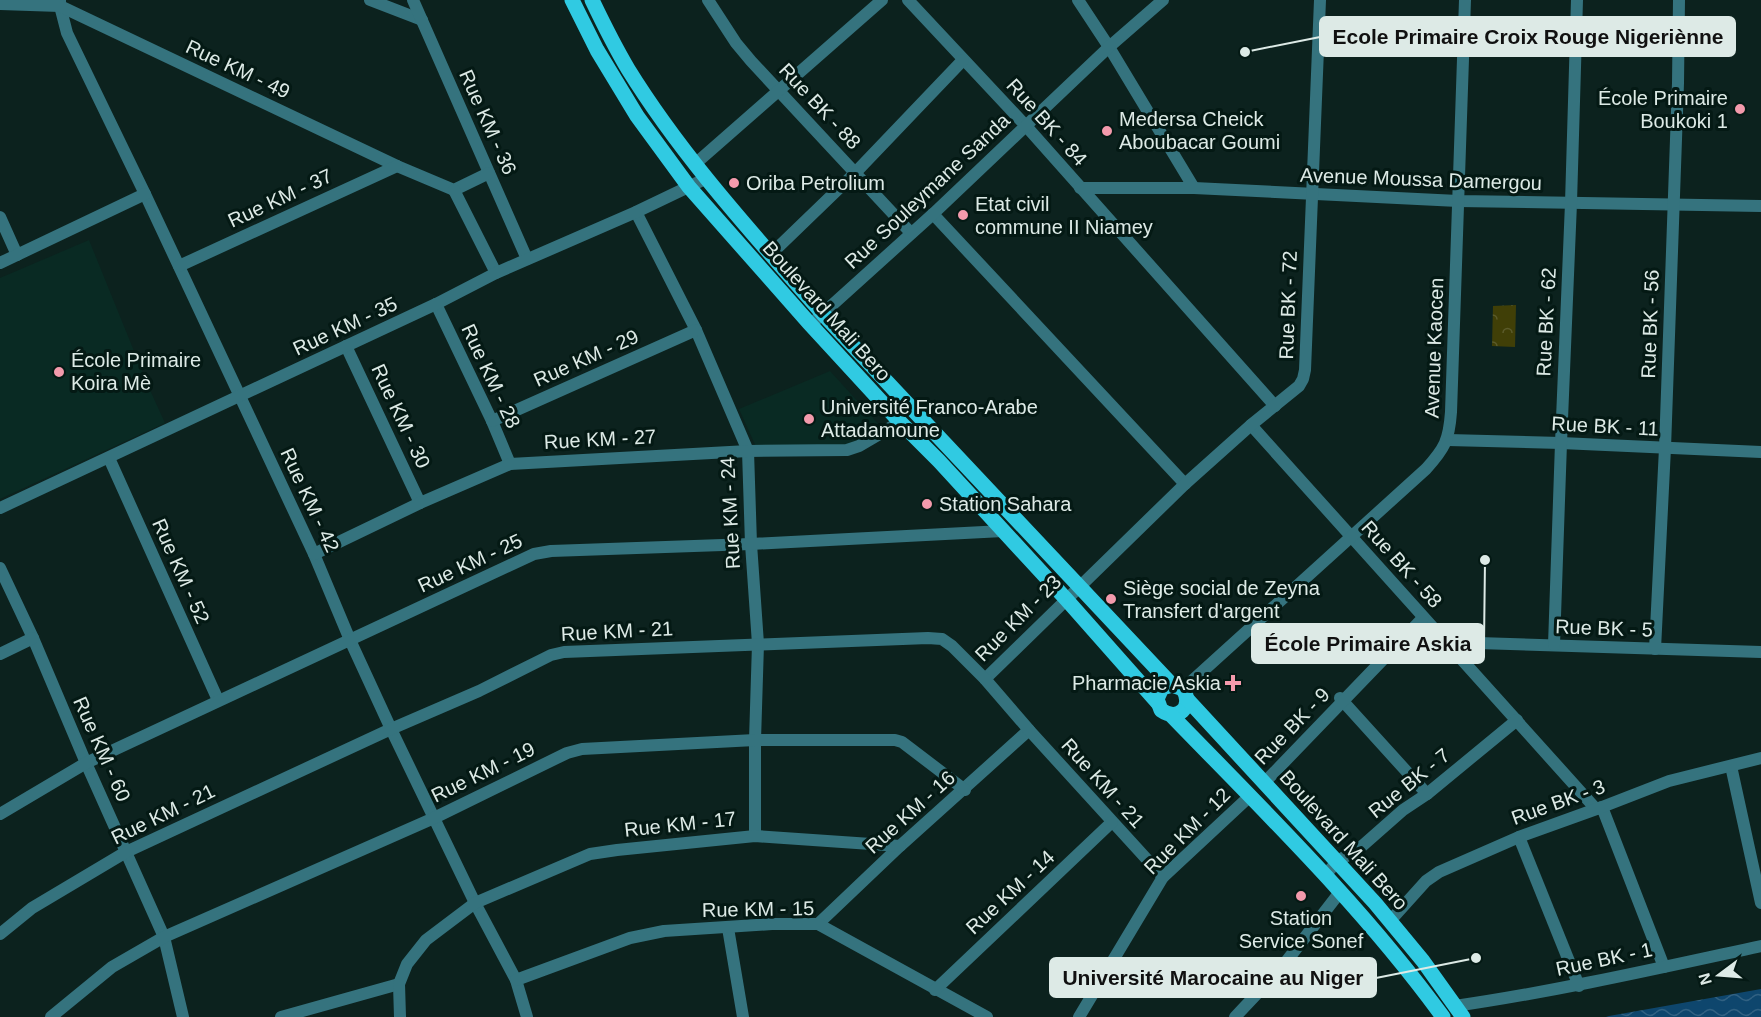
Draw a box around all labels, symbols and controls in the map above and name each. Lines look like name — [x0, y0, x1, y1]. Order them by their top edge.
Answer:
callout: Ecole Primaire Croix Rouge Nigeriènne — [1320, 17, 1735, 56]
text: Ecole Primaire Croix Rouge Nigeriènne — [1333, 25, 1723, 48]
street label: Rue KM - 49 — [182, 35, 294, 103]
street label: Rue BK - 88 — [775, 59, 865, 153]
street label: Rue KM - 36 — [455, 66, 521, 178]
street label: Rue BK - 84 — [1002, 74, 1092, 170]
place label: École Primaire Boukoki 1 — [1598, 87, 1728, 132]
marker: École Primaire Boukoki 1 — [1733, 102, 1747, 116]
street label: Rue Souleymane Sanda — [840, 108, 1014, 273]
place label: Medersa Cheick Aboubacar Goumi — [1119, 108, 1280, 153]
marker: Medersa Cheick Aboubacar Goumi — [1100, 124, 1114, 138]
street label: Rue KM - 37 — [224, 164, 336, 232]
street label: Avenue Moussa Damergou — [1300, 164, 1542, 194]
place label: Oriba Petrolium — [746, 172, 885, 194]
marker: Oriba Petrolium — [727, 176, 741, 190]
place label: Etat civil commune II Niamey — [975, 193, 1153, 238]
marker: Etat civil commune II Niamey — [956, 208, 970, 222]
street label: Boulevard Mali Bero — [759, 237, 895, 385]
street label: Rue BK - 72 — [1275, 250, 1301, 360]
street label: Rue BK - 62 — [1532, 267, 1560, 377]
street label: Rue BK - 56 — [1637, 269, 1663, 379]
street label: Avenue Kaocen — [1421, 277, 1447, 419]
street label: Rue KM - 35 — [289, 292, 401, 360]
street label: Rue KM - 28 — [457, 320, 525, 432]
street label: Rue KM - 29 — [530, 325, 642, 391]
place label: École Primaire Koira Mè — [71, 349, 201, 394]
street label: Rue KM - 30 — [367, 360, 435, 472]
marker: École Primaire Koira Mè — [52, 365, 66, 379]
place label: Université Franco-Arabe Attadamoune — [821, 396, 1038, 441]
marker: Université Franco-Arabe Attadamoune — [802, 412, 816, 426]
street label: Rue BK - 11 — [1551, 412, 1659, 440]
street label: Rue KM - 27 — [543, 425, 657, 453]
street label: Rue KM - 42 — [276, 444, 344, 556]
street label: Rue KM - 24 — [716, 456, 744, 570]
place label: Station Sahara — [939, 493, 1072, 515]
marker: Station Sahara — [920, 497, 934, 511]
street label: Rue KM - 52 — [148, 515, 214, 627]
street label: Rue BK - 58 — [1357, 516, 1447, 612]
street label: Rue KM - 25 — [414, 529, 526, 597]
street label: Rue KM - 23 — [971, 571, 1065, 665]
place label: Siège social de Zeyna Transfert d'argent — [1123, 577, 1321, 622]
marker: Siège social de Zeyna Transfert d'argent — [1104, 592, 1118, 606]
street label: Rue BK - 5 — [1555, 615, 1653, 641]
street label: Rue KM - 21 — [560, 617, 674, 645]
callout: École Primaire Askia — [1252, 624, 1484, 663]
text: École Primaire Askia — [1264, 632, 1472, 655]
place label: Pharmacie Askia — [1072, 672, 1222, 694]
marker: Pharmacie Askia — [1226, 676, 1240, 690]
street label: Rue BK - 9 — [1250, 683, 1334, 769]
street label: Rue KM - 60 — [69, 693, 135, 805]
street label: Rue KM - 21 — [1057, 734, 1149, 832]
street label: Rue KM - 19 — [428, 738, 538, 806]
street label: Rue BK - 7 — [1364, 744, 1454, 822]
street label: Rue KM - 16 — [861, 766, 959, 858]
street label: Boulevard Mali Bero — [1276, 766, 1412, 914]
street label: Rue BK - 3 — [1508, 775, 1608, 829]
street label: Rue KM - 21 — [108, 780, 218, 848]
street label: Rue KM - 12 — [1140, 784, 1234, 878]
street label: Rue KM - 17 — [623, 807, 737, 841]
street label: Rue KM - 14 — [961, 846, 1059, 938]
marker: Station Service Sonef — [1294, 889, 1308, 903]
street label: Rue KM - 15 — [702, 897, 814, 921]
place label: Station Service Sonef — [1239, 907, 1364, 952]
street label: Rue BK - 1 — [1554, 938, 1654, 980]
north arrow — [1689, 945, 1749, 1005]
callout: Université Marocaine au Niger — [1050, 958, 1376, 997]
text: Université Marocaine au Niger — [1062, 966, 1364, 989]
text: N — [1695, 971, 1715, 987]

